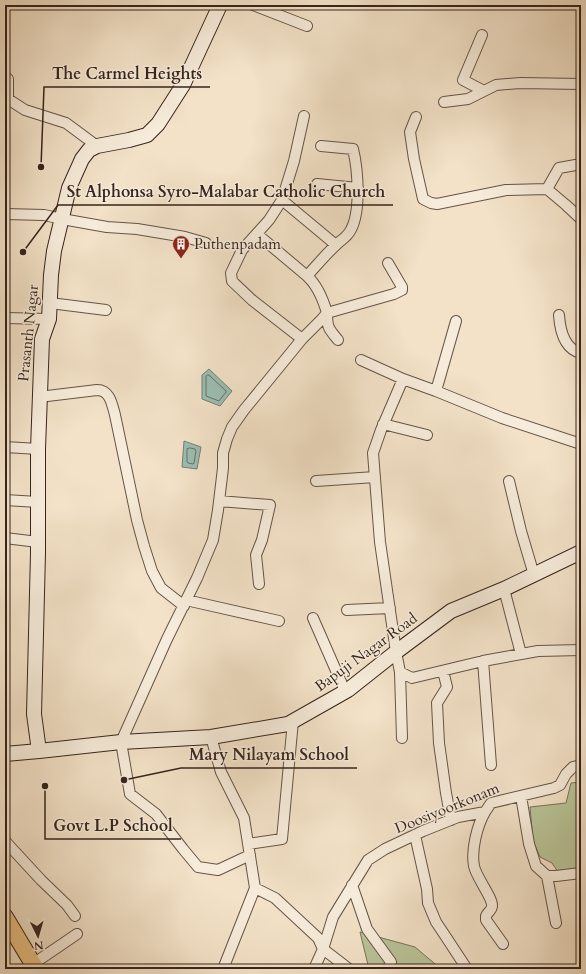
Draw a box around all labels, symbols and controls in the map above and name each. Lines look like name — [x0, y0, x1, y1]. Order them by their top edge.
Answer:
callout: The Carmel Heights — [44, 59, 210, 87]
text: The Carmel Heights — [52, 63, 202, 85]
callout: St Alphonsa Syro-Malabar Catholic Church — [58, 177, 393, 205]
text: St Alphonsa Syro-Malabar Catholic Church — [67, 181, 385, 203]
building icon: Puthenpadam — [171, 234, 191, 259]
place label: Puthenpadam — [194, 234, 281, 254]
street label: Prasanth Nagar — [13, 283, 43, 383]
street label: Bapuji Nagar Road — [311, 608, 421, 696]
callout: Mary Nilayam School — [181, 740, 357, 768]
text: Mary Nilayam School — [189, 744, 349, 766]
street label: Doosiyoorkonam — [392, 778, 503, 838]
callout: Govt L.P School — [45, 811, 181, 839]
text: Govt L.P School — [53, 815, 173, 837]
north arrow — [18, 916, 58, 956]
text: N — [33, 938, 44, 953]

